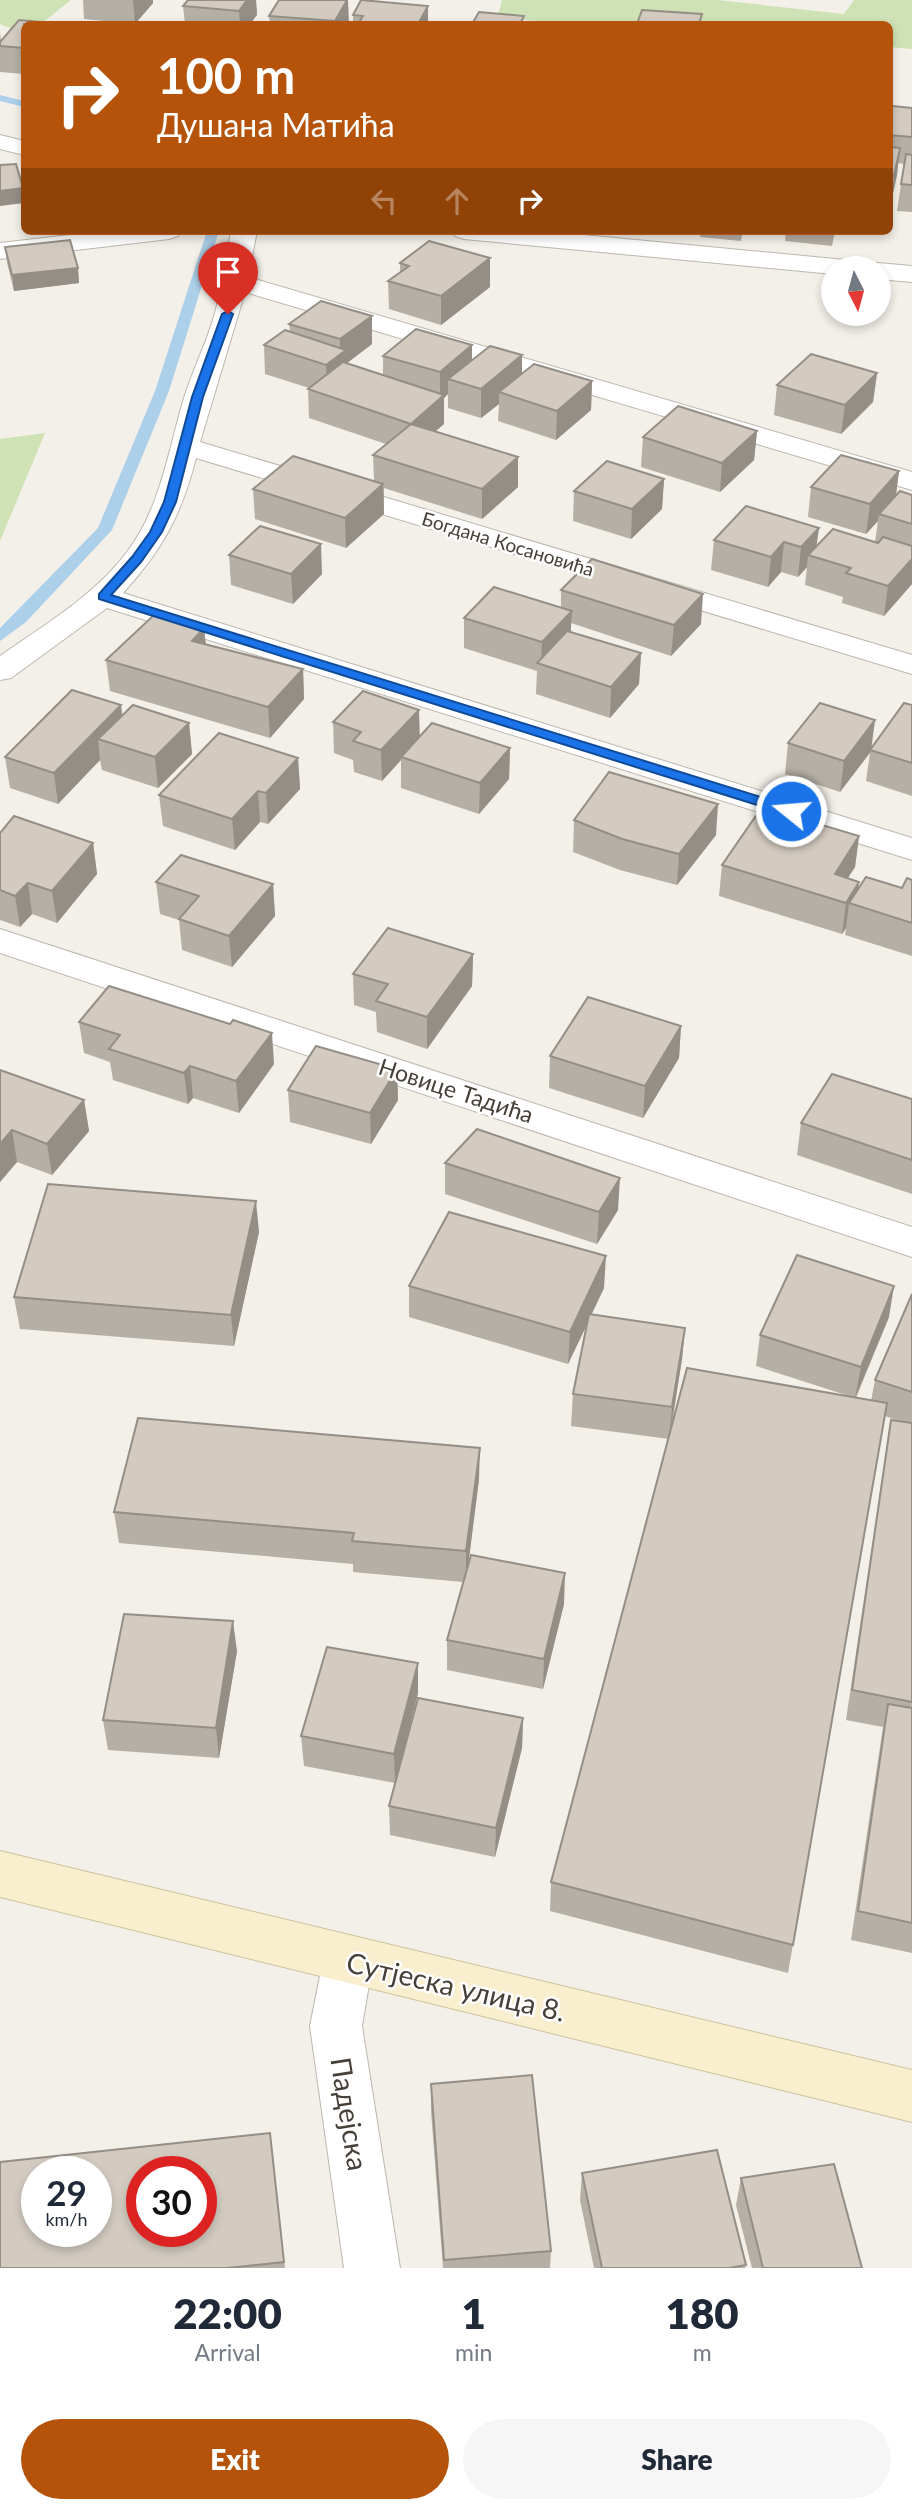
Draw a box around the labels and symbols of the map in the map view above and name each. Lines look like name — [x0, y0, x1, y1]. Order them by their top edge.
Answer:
pin — [198, 242, 258, 314]
north arrow — [821, 256, 891, 326]
street label: Богдана Косановића — [419, 506, 597, 581]
position arrow — [754, 774, 828, 848]
street label: Новице Тадића — [376, 1052, 537, 1128]
street label: Сутјеска улица 8. — [343, 1944, 569, 2028]
street label: Падејска — [324, 2055, 376, 2173]
speed limit sign: 30 — [126, 2156, 217, 2247]

